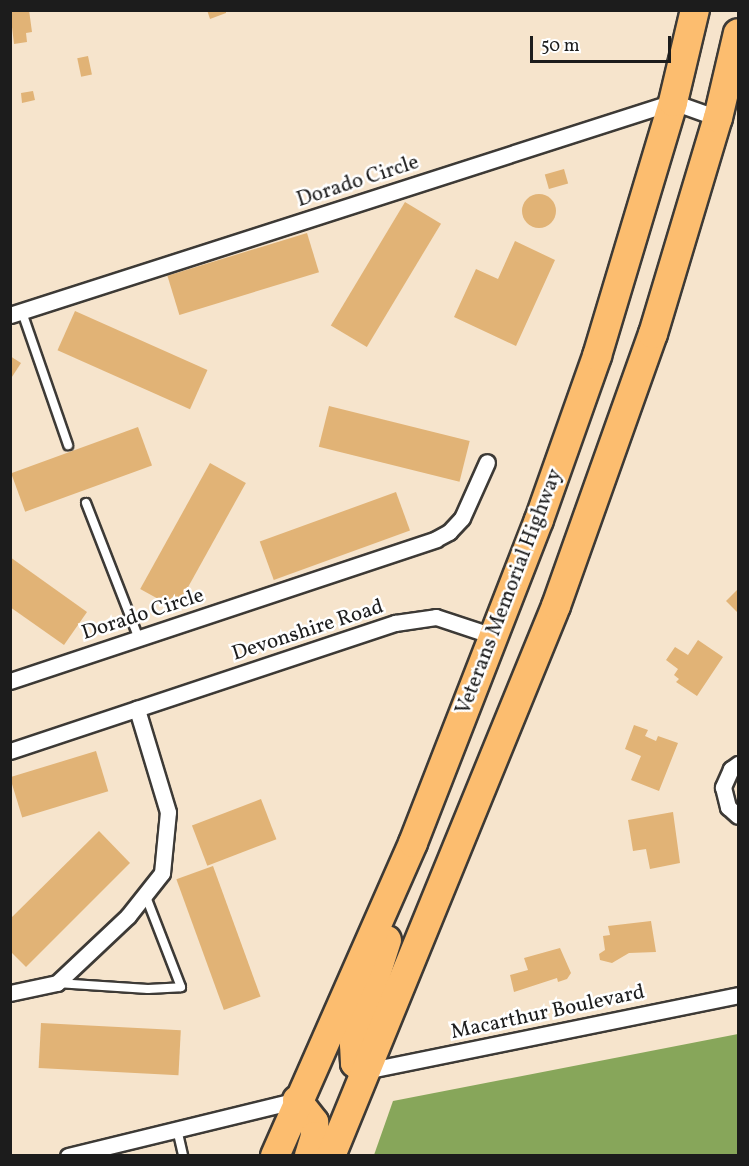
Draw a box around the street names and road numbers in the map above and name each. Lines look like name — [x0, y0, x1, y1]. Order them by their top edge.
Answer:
street label: Dorado Circle — [294, 150, 422, 214]
street label: Veterans Memorial Highway — [451, 465, 569, 719]
street label: Dorado Circle — [79, 583, 207, 647]
street label: Devonshire Road — [229, 595, 387, 667]
street label: Macarthur Boulevard — [449, 980, 647, 1046]

